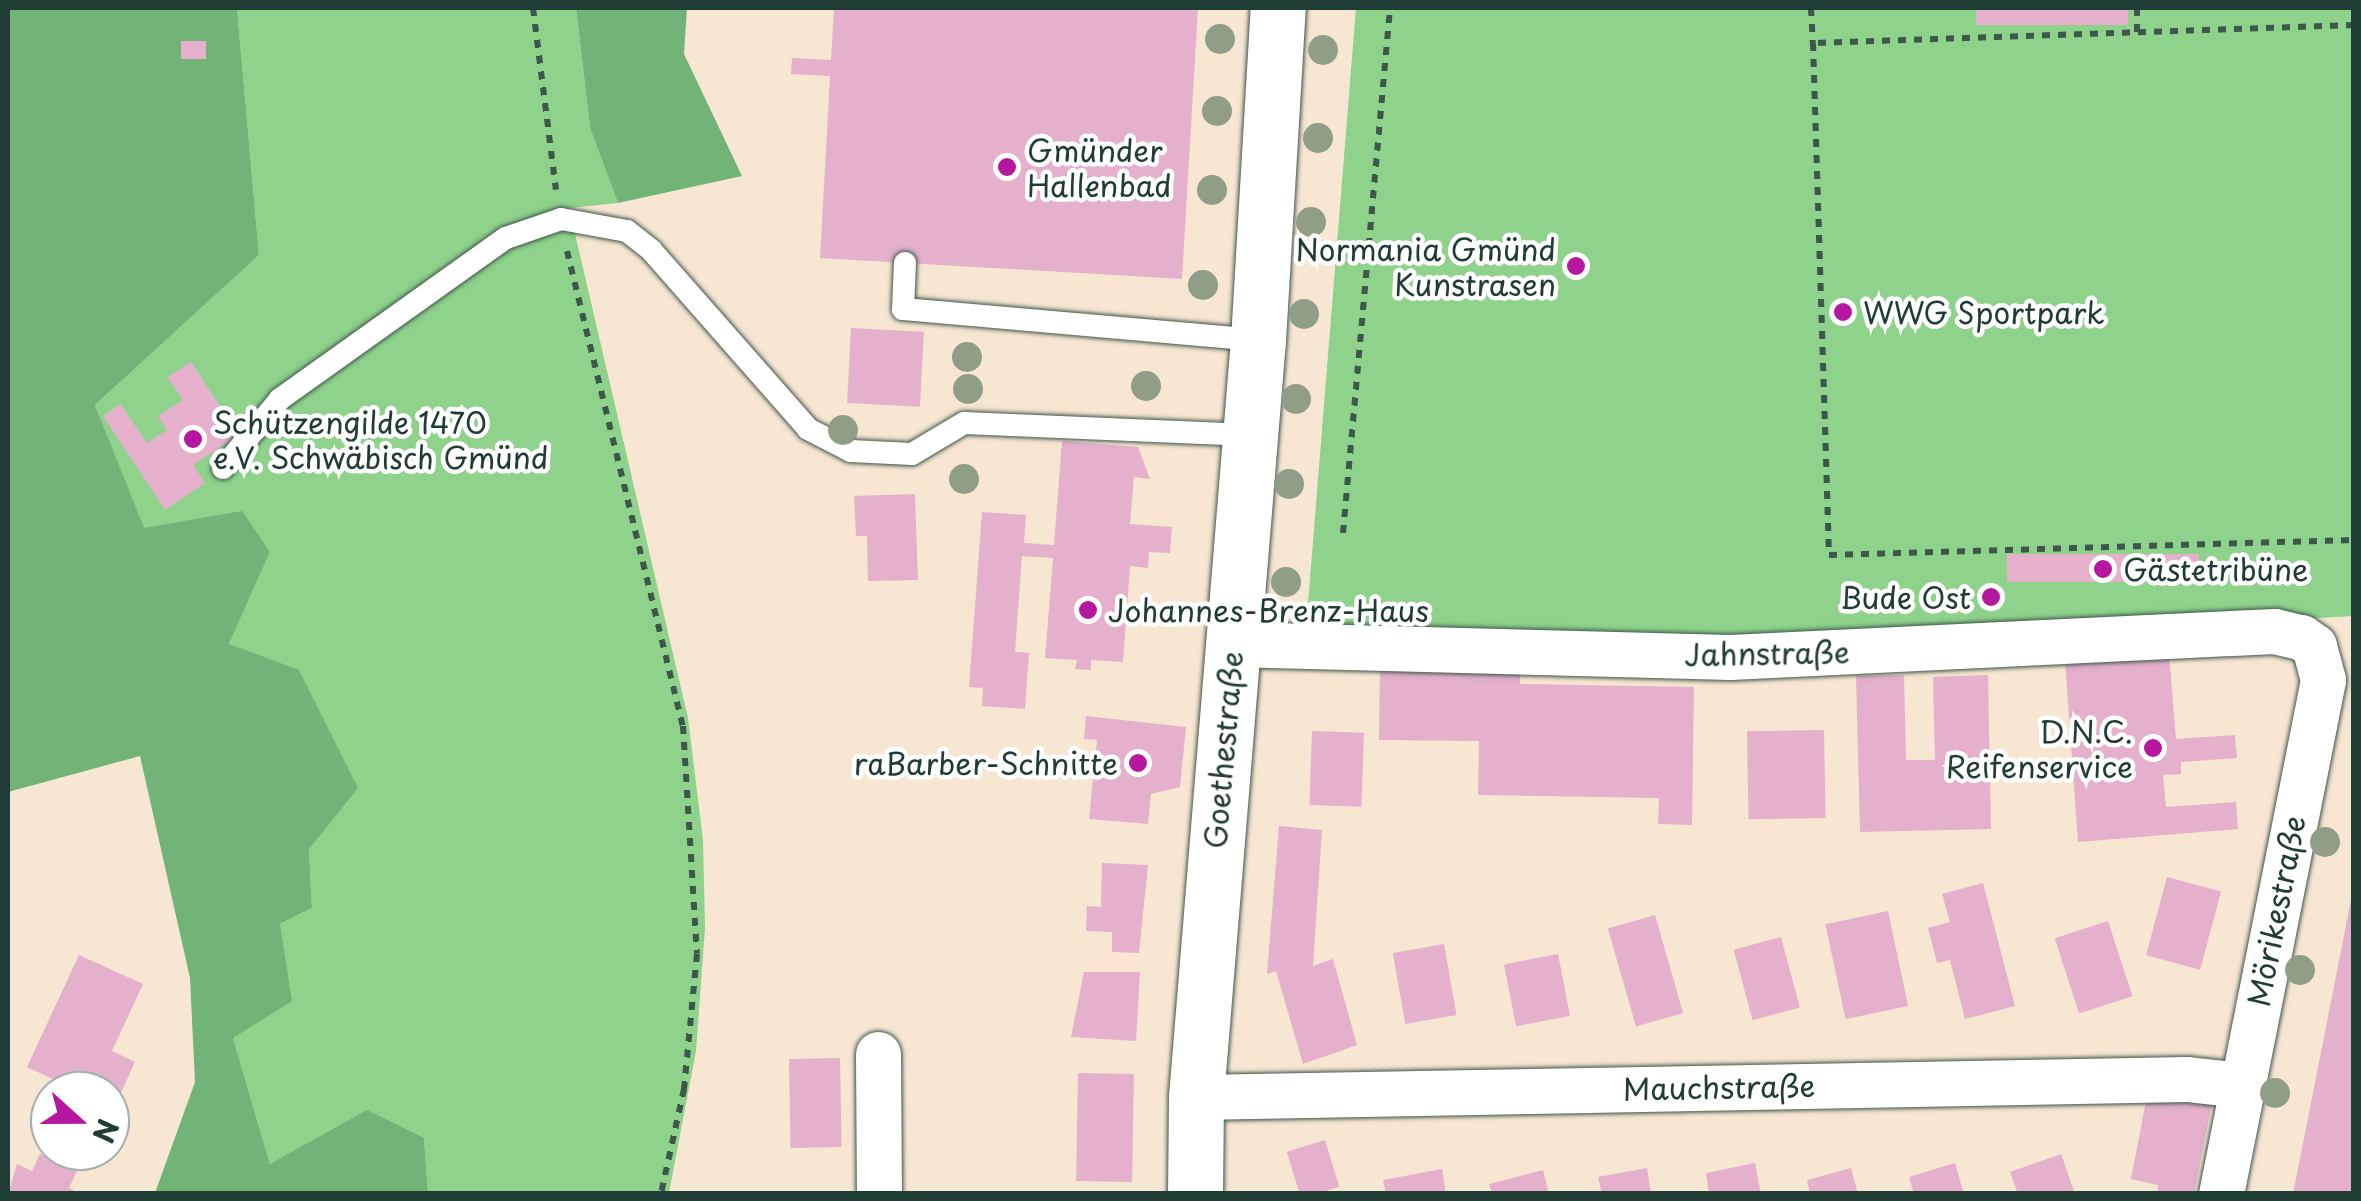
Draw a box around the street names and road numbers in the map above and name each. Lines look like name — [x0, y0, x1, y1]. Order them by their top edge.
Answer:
street label: Jahnstraße — [1684, 634, 1850, 672]
street label: Goethestraße — [1196, 650, 1250, 850]
street label: Mörikestraße — [2240, 812, 2312, 1010]
street label: Mauchstraße — [1622, 1067, 1816, 1107]

